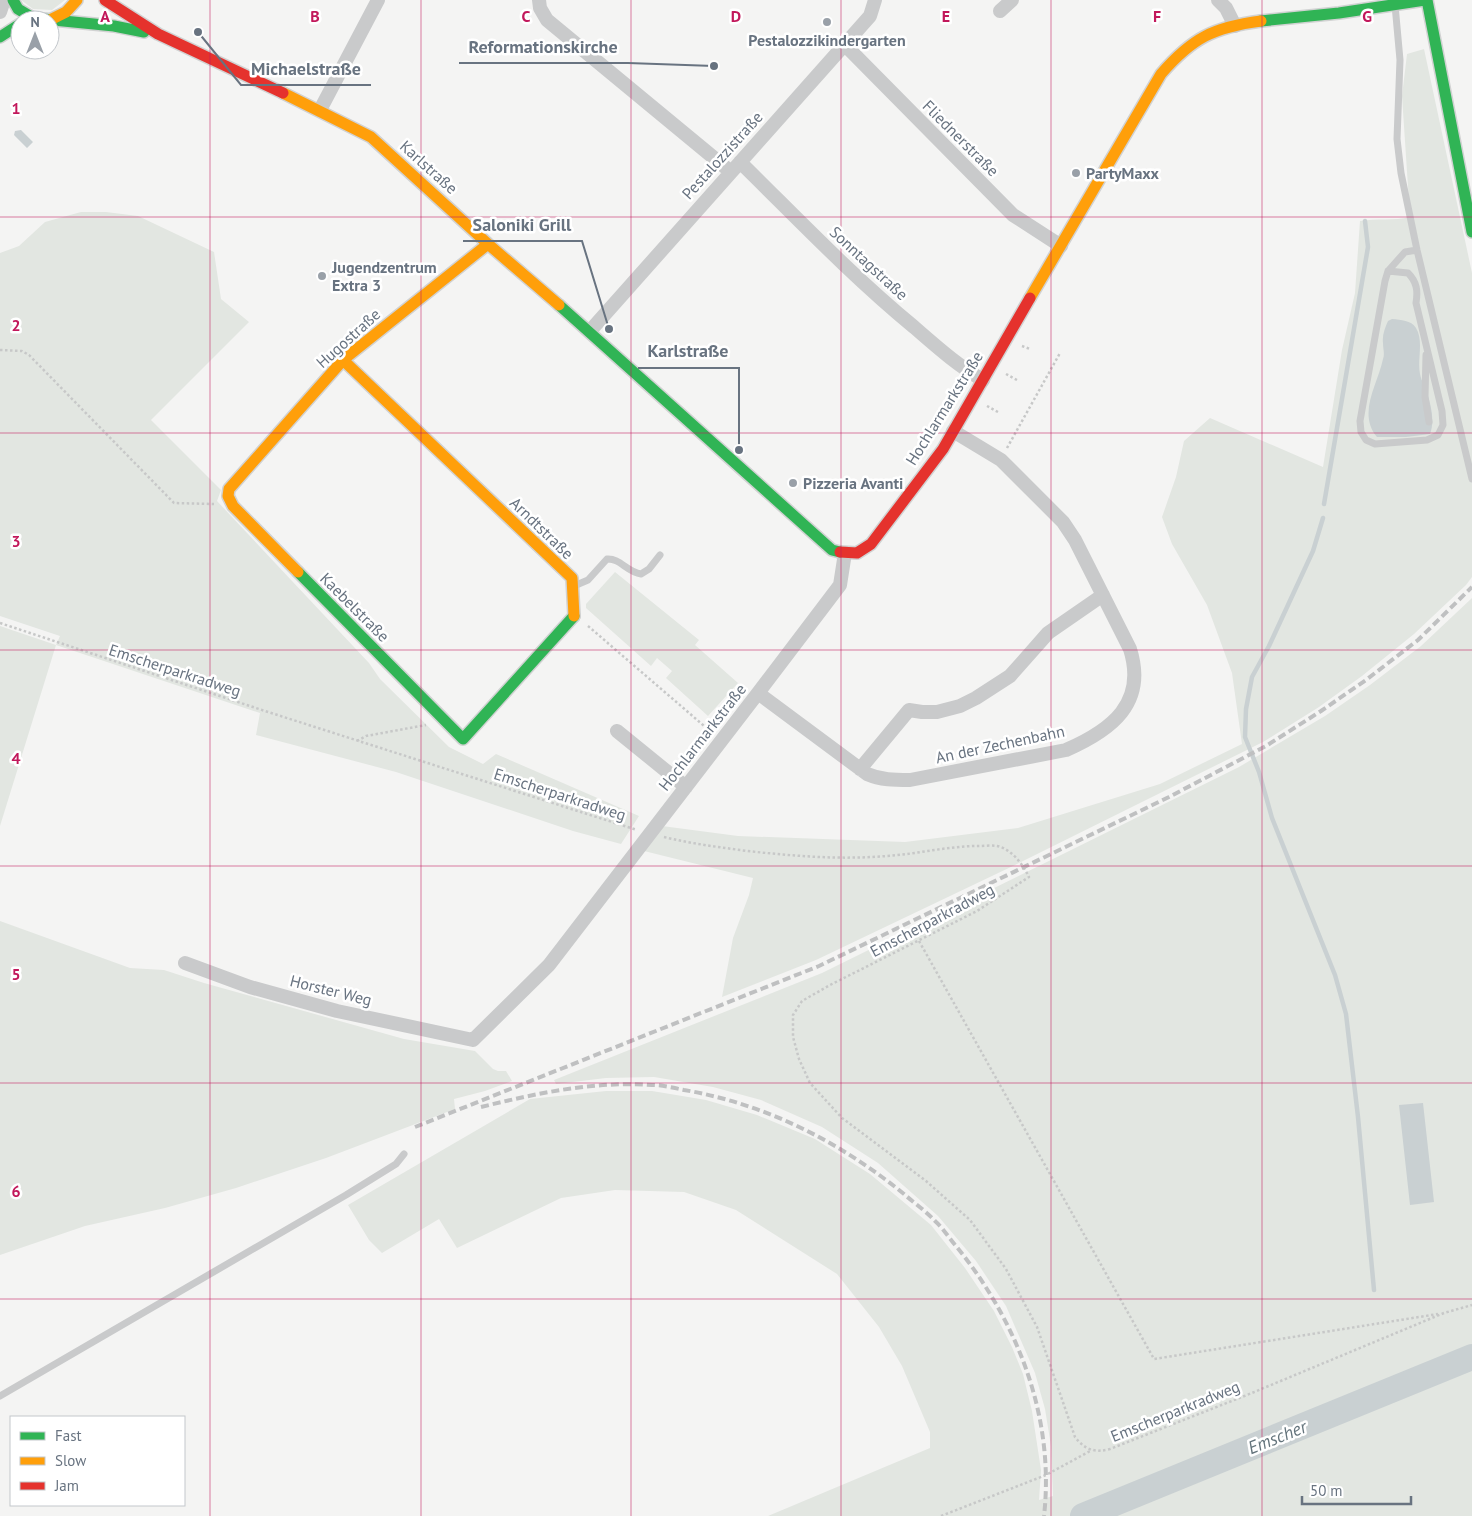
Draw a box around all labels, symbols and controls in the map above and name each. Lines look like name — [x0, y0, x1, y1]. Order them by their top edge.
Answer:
text: A — [100, 6, 110, 26]
text: B — [310, 6, 320, 26]
text: C — [522, 6, 531, 26]
text: D — [731, 6, 741, 26]
text: E — [942, 6, 950, 26]
text: F — [1153, 6, 1161, 26]
text: G — [1362, 6, 1372, 26]
north arrow — [10, 10, 60, 60]
text: N — [30, 13, 40, 31]
marker: Pestalozzikindergarten — [821, 16, 833, 28]
callout: Reformationskirche — [459, 30, 628, 63]
place label: Pestalozzikindergarten — [748, 30, 906, 50]
text: Reformationskirche — [468, 35, 618, 58]
callout: Michaelstraße — [241, 52, 371, 85]
text: Michaelstraße — [251, 57, 361, 80]
street label: Fliednerstraße — [919, 96, 1003, 180]
text: 1 — [11, 98, 21, 118]
street label: Pestalozzistraße — [677, 107, 767, 203]
street label: Karlstraße — [396, 136, 462, 198]
place label: PartyMaxx — [1086, 163, 1160, 183]
marker: PartyMaxx — [1070, 167, 1082, 179]
callout: Saloniki Grill — [463, 208, 582, 241]
text: Saloniki Grill — [473, 213, 572, 236]
street label: Sonntagstraße — [826, 222, 912, 304]
place label: Jugendzentrum Extra 3 — [331, 257, 437, 295]
marker: Jugendzentrum Extra 3 — [316, 270, 328, 282]
street label: Hugostraße — [312, 304, 384, 372]
text: 2 — [11, 315, 21, 335]
callout: Karlstraße — [638, 335, 739, 368]
text: Karlstraße — [648, 339, 728, 362]
street label: Hochlarmarkstraße — [901, 347, 987, 469]
place label: Pizzeria Avanti — [803, 473, 903, 493]
marker: Pizzeria Avanti — [787, 477, 799, 489]
street label: Arndtstraße — [506, 493, 578, 563]
text: 3 — [11, 531, 21, 551]
street label: Kaebelstraße — [316, 568, 394, 646]
street label: Emscherparkradweg — [106, 639, 244, 701]
street label: Hochlarmarkstraße — [654, 679, 750, 795]
street label: An der Zechenbahn — [934, 721, 1066, 767]
text: 4 — [11, 748, 21, 768]
street label: Emscherparkradweg — [491, 763, 629, 825]
street label: Emscherparkradweg — [867, 879, 997, 961]
text: 5 — [11, 964, 21, 984]
street label: Horster Weg — [288, 970, 374, 1010]
text: 6 — [11, 1181, 21, 1201]
street label: Emscherparkradweg — [1107, 1376, 1243, 1446]
water label: Emscher — [1244, 1414, 1311, 1459]
legend — [10, 1416, 185, 1506]
text: Fast — [55, 1426, 82, 1445]
text: Slow — [55, 1451, 86, 1470]
scale bar — [1302, 1474, 1411, 1506]
text: Jam — [54, 1476, 79, 1495]
text: 50 m — [1310, 1481, 1343, 1500]

